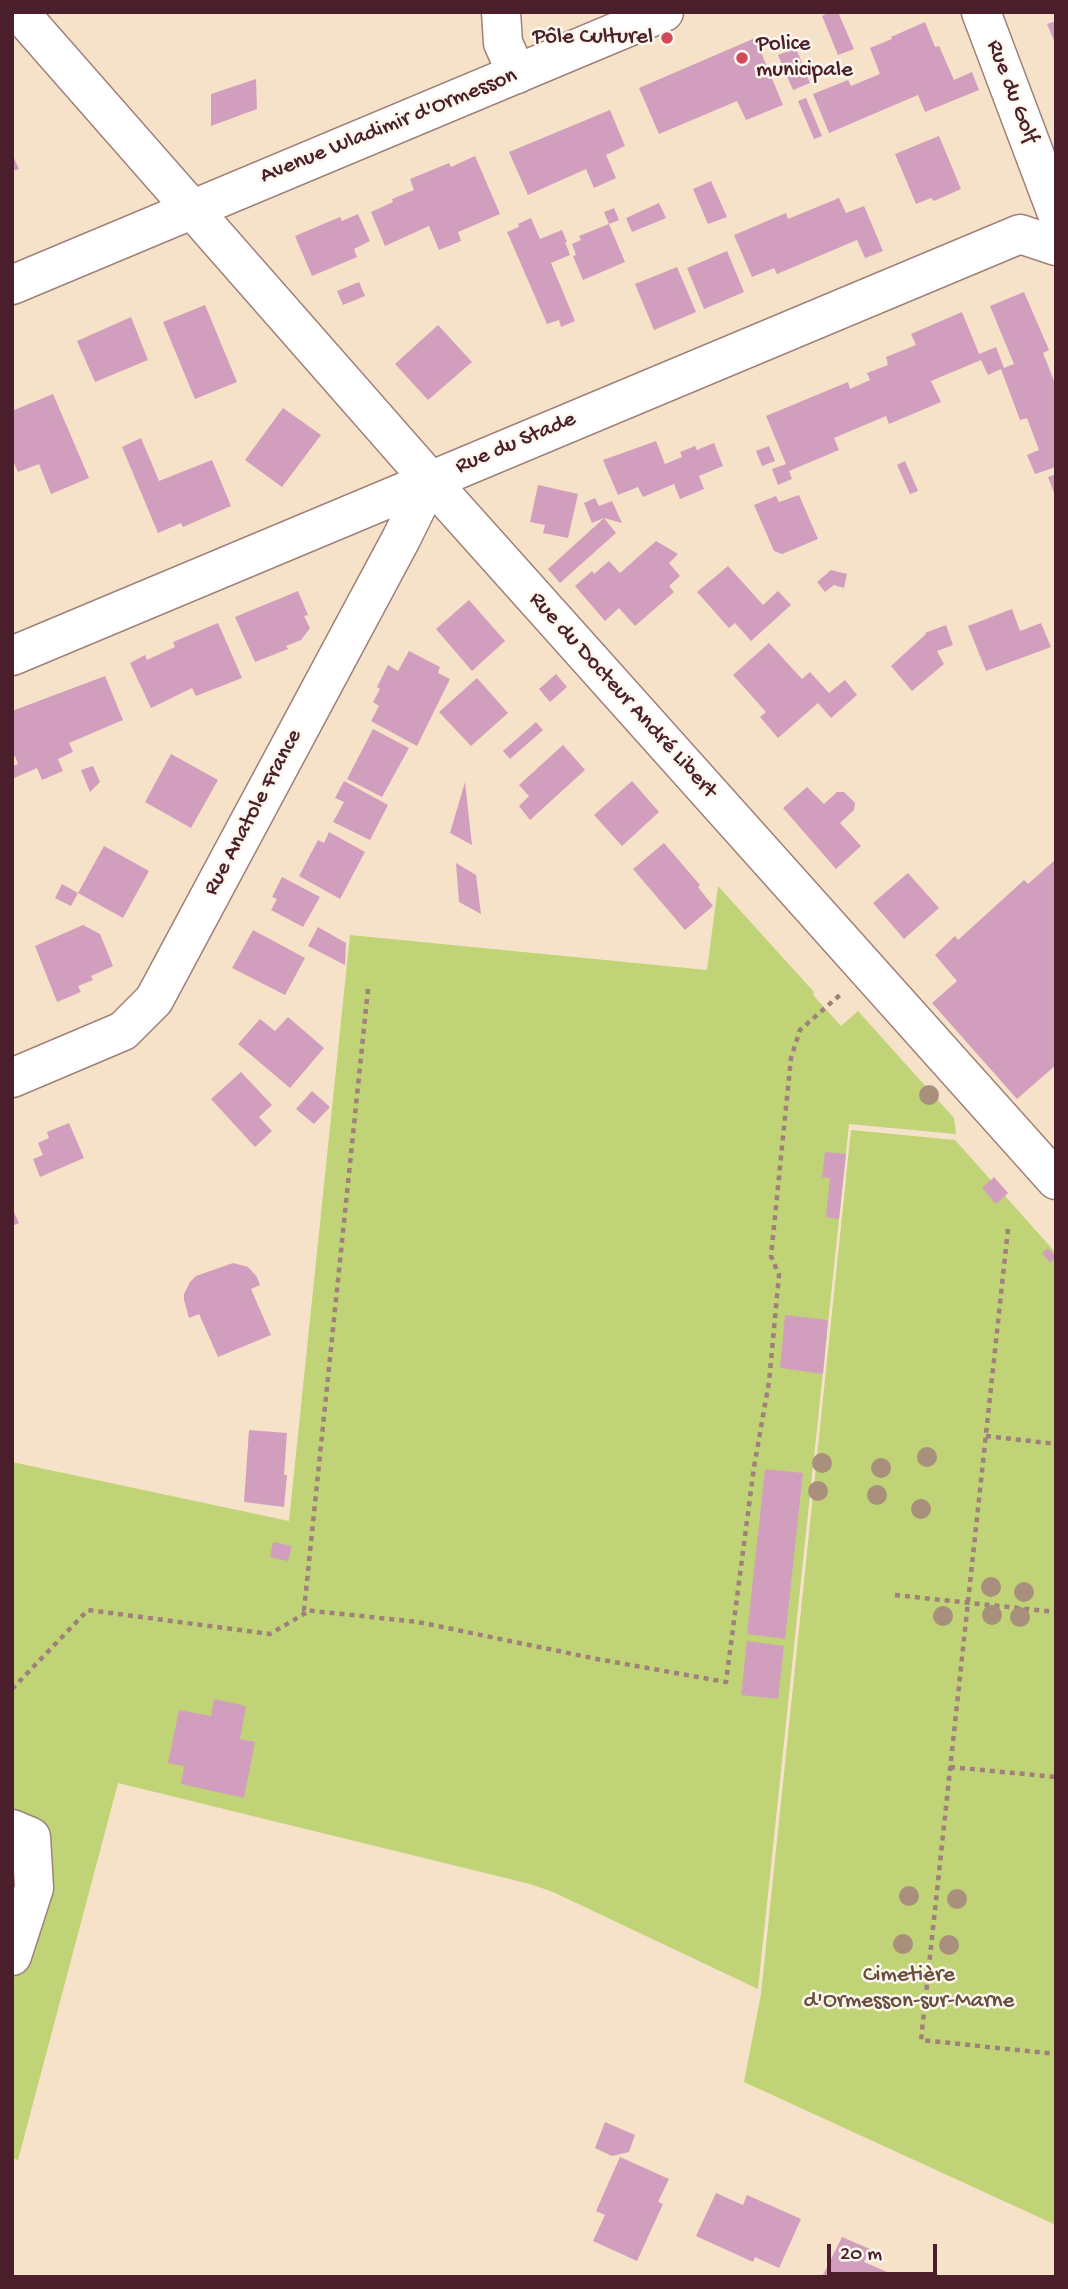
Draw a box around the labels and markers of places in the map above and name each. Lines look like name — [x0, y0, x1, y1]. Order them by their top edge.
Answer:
place label: Pôle Culturel — [532, 24, 653, 52]
marker: Pôle Culturel — [659, 30, 675, 46]
place label: Police municipale — [756, 31, 853, 85]
marker: Police municipale — [734, 50, 750, 66]

